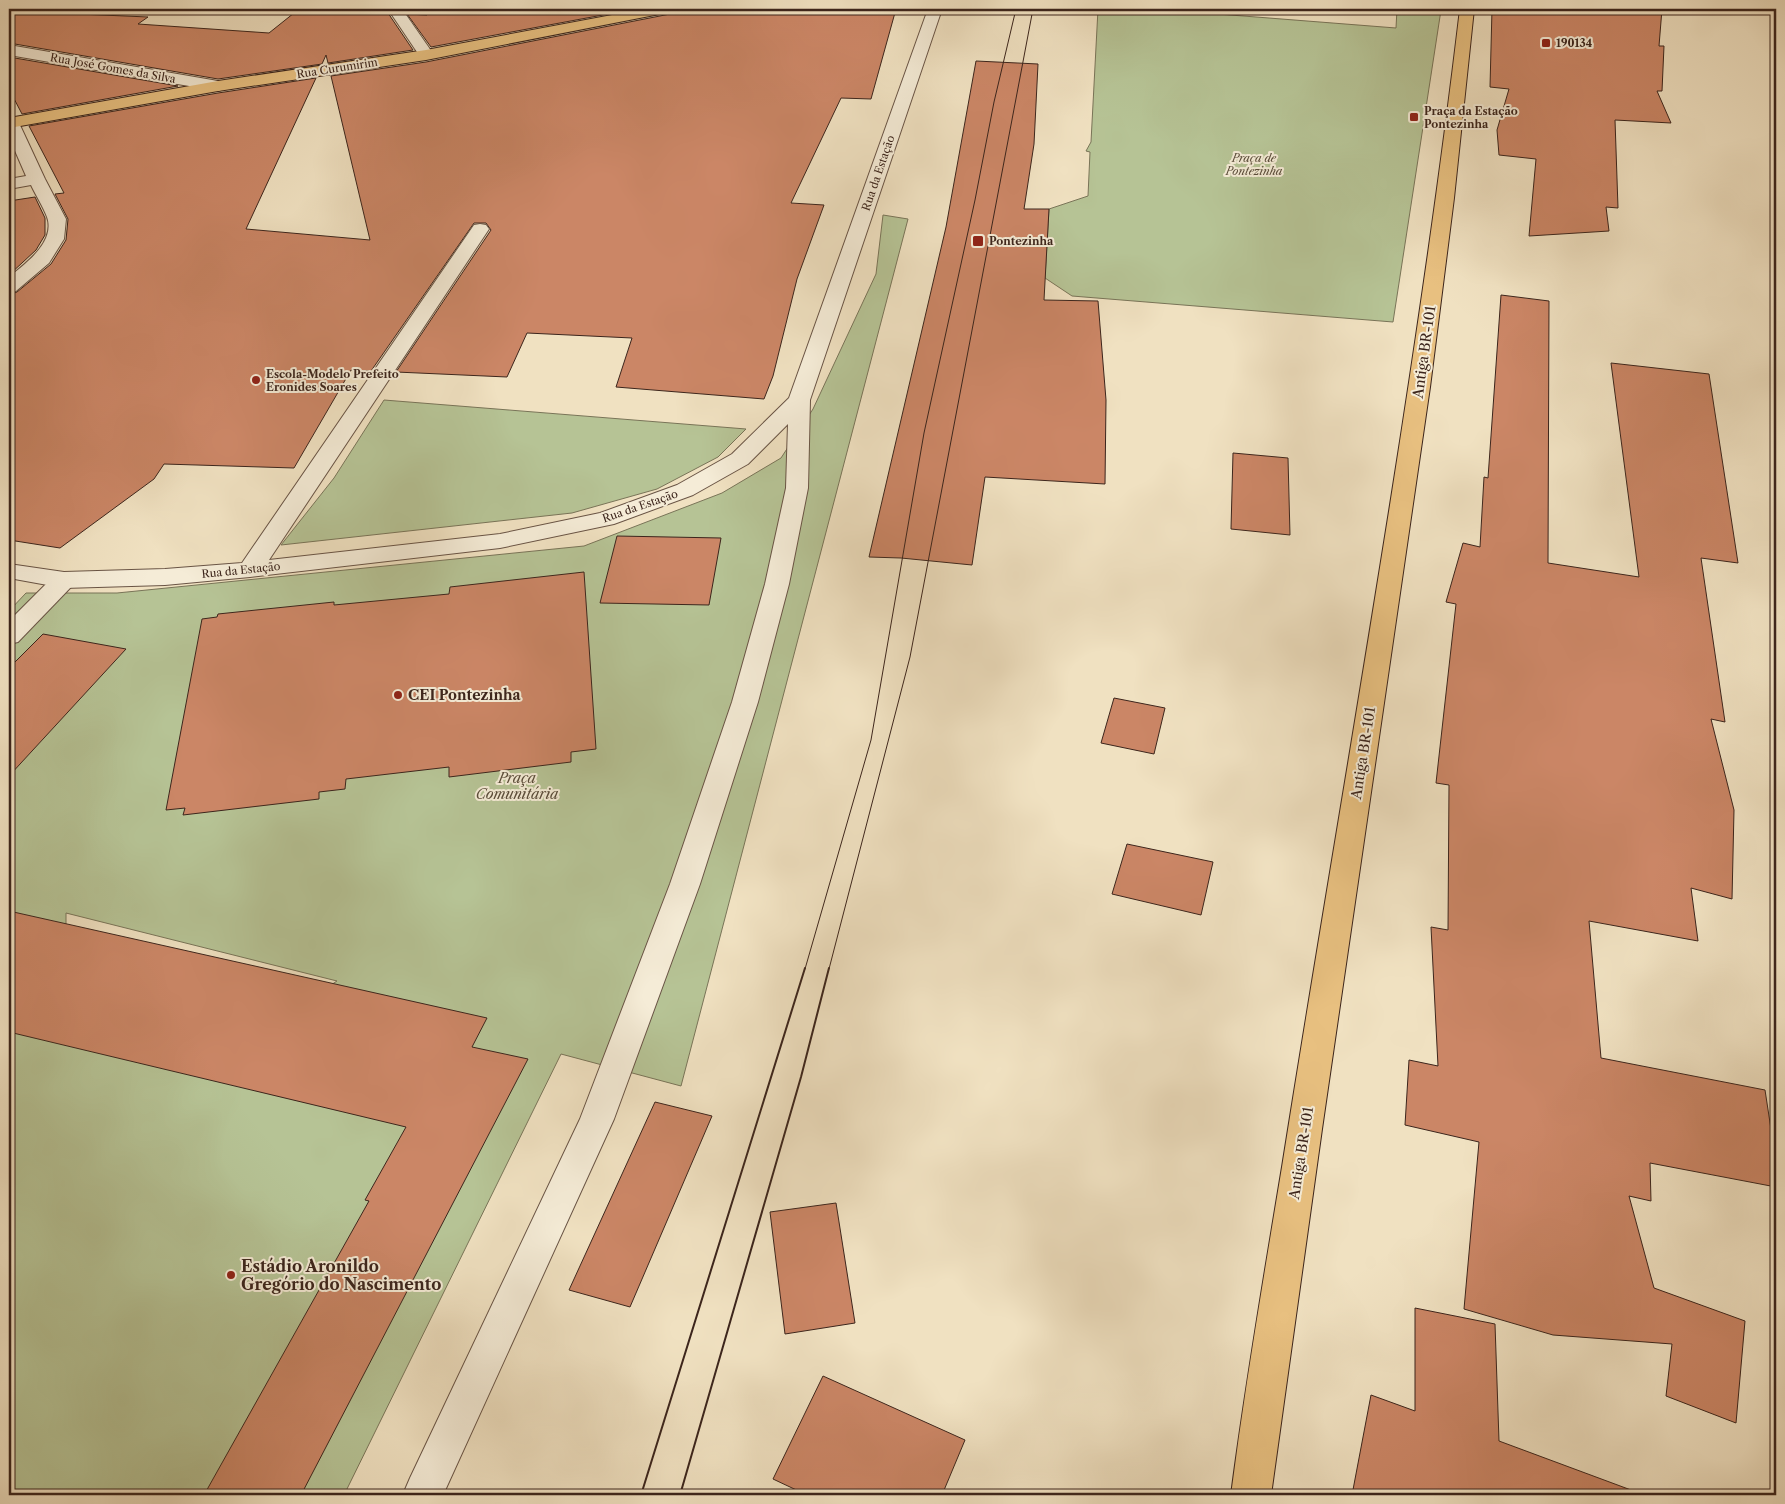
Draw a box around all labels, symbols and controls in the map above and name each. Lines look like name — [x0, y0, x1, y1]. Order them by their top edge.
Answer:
place label: 190134 — [1556, 36, 1593, 50]
marker: 190134 — [1540, 37, 1552, 49]
street label: Rua José Gomes da Silva — [49, 50, 177, 86]
street label: Rua Curumirim — [295, 55, 379, 81]
place label: Praça da Estação Pontezinha — [1424, 104, 1518, 131]
marker: Praça da Estação Pontezinha — [1408, 111, 1420, 123]
street label: Rua da Estação — [858, 133, 898, 213]
park label: Praça de Pontezinha — [1225, 151, 1283, 178]
marker: Pontezinha — [971, 234, 985, 248]
place label: Pontezinha — [989, 234, 1054, 248]
street label: Antiga BR-101 — [1408, 304, 1439, 401]
place label: Escola-Modelo Prefeito Eronides Soares — [266, 367, 399, 394]
marker: Escola-Modelo Prefeito Eronides Soares — [250, 374, 262, 386]
street label: Rua da Estação — [600, 486, 680, 526]
street label: Rua da Estação — [201, 559, 281, 581]
place label: CEI Pontezinha — [408, 686, 522, 704]
marker: CEI Pontezinha — [392, 689, 404, 701]
street label: Antiga BR-101 — [1347, 705, 1379, 802]
park label: Praça Comunitária — [476, 769, 559, 803]
street label: Antiga BR-101 — [1285, 1105, 1317, 1202]
place label: Estádio Aronildo Gregório do Nascimento — [241, 1256, 441, 1294]
marker: Estádio Aronildo Gregório do Nascimento — [225, 1269, 237, 1281]

